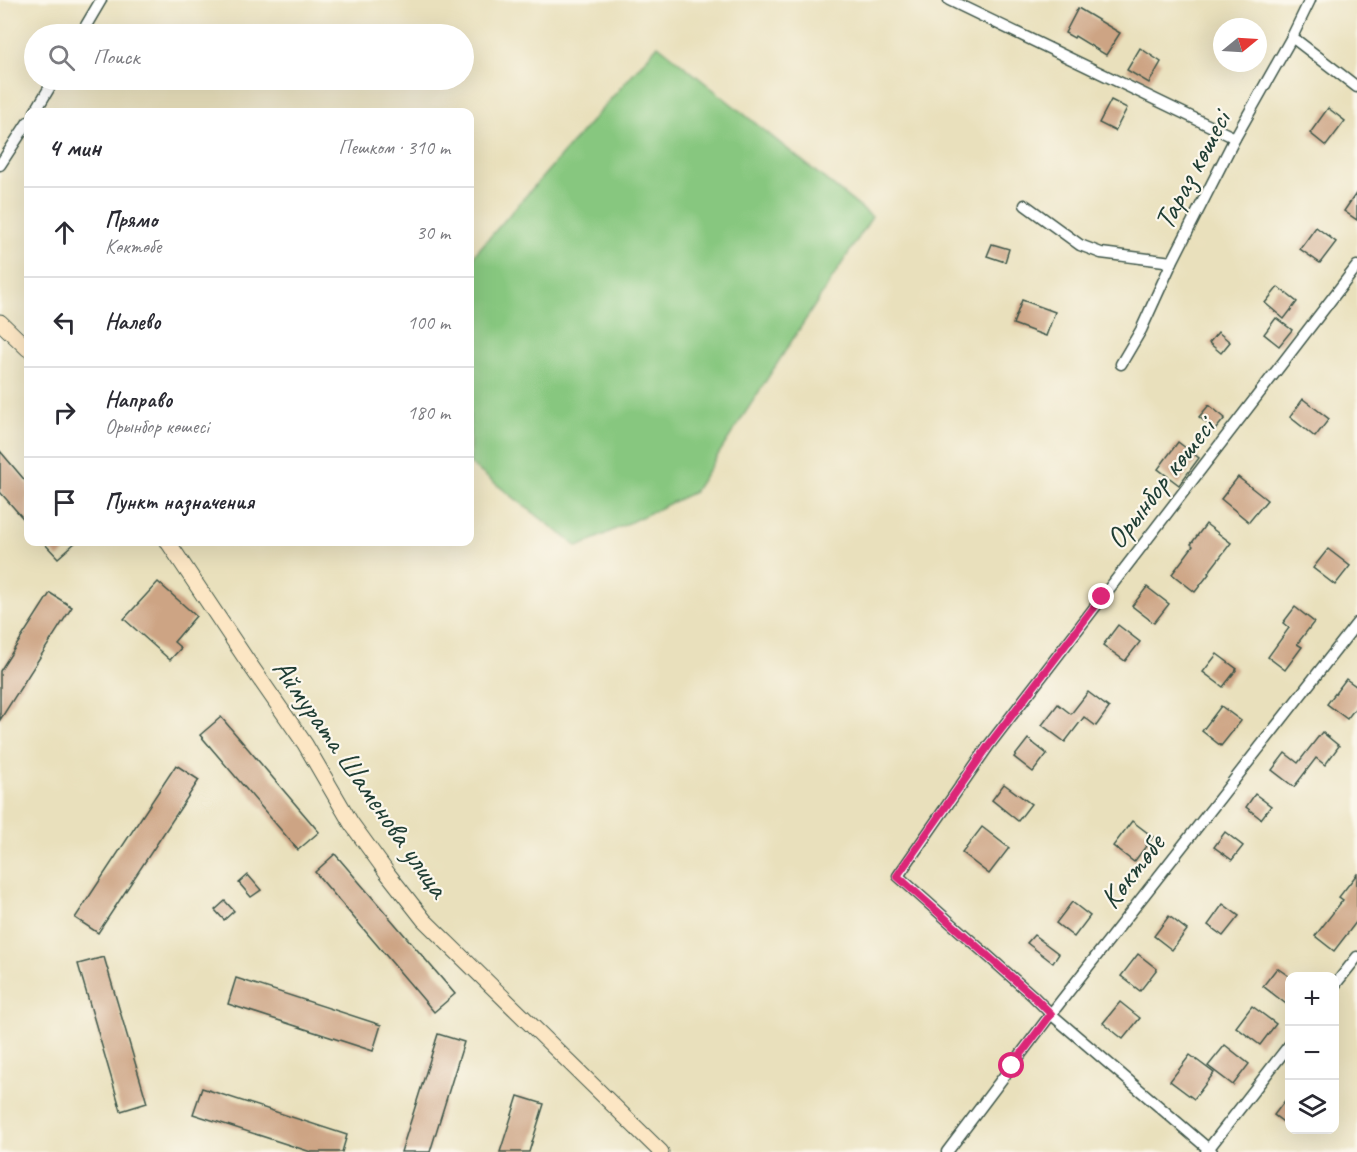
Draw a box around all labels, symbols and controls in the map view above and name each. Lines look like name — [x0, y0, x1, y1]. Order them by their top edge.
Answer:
north arrow — [1213, 18, 1267, 72]
search box — [24, 24, 474, 90]
icon: search — [45, 41, 78, 74]
text: Поиск — [93, 43, 139, 71]
street label: Тараз көшесі — [1145, 101, 1241, 236]
text: 4 мин — [48, 131, 101, 164]
text: Пешком · 310 m — [338, 135, 450, 160]
text: Прямо — [105, 206, 157, 234]
icon: ahead — [48, 216, 81, 249]
text: 30 m — [416, 220, 450, 245]
text: Көктөбе — [105, 234, 161, 259]
icon: left — [48, 306, 81, 339]
text: Налево — [105, 308, 161, 336]
text: 100 m — [407, 310, 450, 335]
text: Направо — [105, 386, 172, 414]
icon: right — [48, 396, 81, 429]
text: 180 m — [407, 400, 450, 425]
street label: Орынбор көшесі — [1097, 407, 1225, 556]
text: Орынбор көшесі — [105, 414, 209, 439]
icon: arrive — [48, 486, 81, 519]
text: Пункт назначения — [105, 488, 254, 516]
route end — [1088, 583, 1114, 609]
street label: Аймурата Шаменова улица — [264, 651, 459, 906]
street label: Көктөбе — [1091, 824, 1174, 916]
map controls — [1285, 972, 1339, 1134]
button: + — [1285, 972, 1339, 1026]
button: − — [1285, 1026, 1339, 1080]
route start — [998, 1052, 1024, 1078]
button: layers — [1285, 1080, 1339, 1134]

